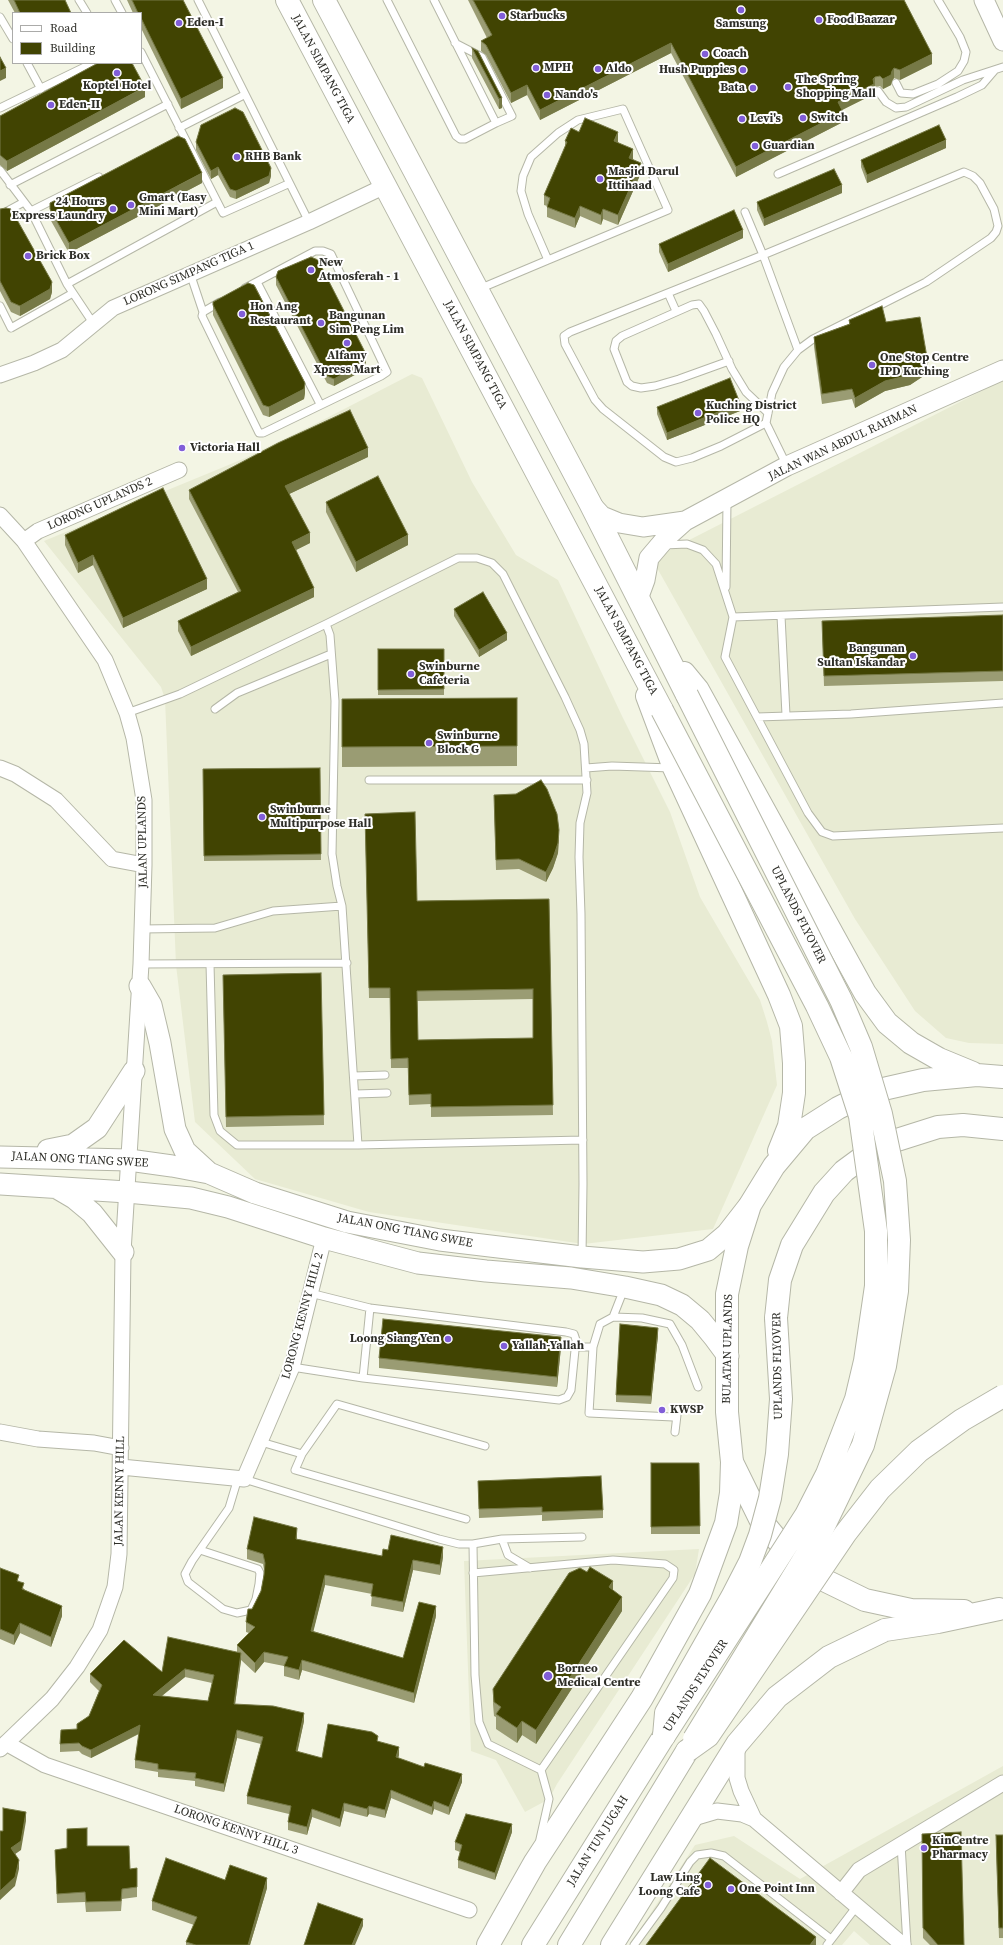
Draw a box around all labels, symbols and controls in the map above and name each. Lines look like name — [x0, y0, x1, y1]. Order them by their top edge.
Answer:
marker: Samsung — [736, 5, 746, 15]
place label: Starbucks — [510, 9, 565, 23]
marker: Starbucks — [497, 11, 507, 21]
legend — [12, 12, 142, 64]
street label: JALAN SIMPANG TIGA — [288, 12, 358, 126]
place label: Food Baazar — [827, 13, 895, 27]
marker: Food Baazar — [814, 15, 824, 25]
place label: Eden-I — [187, 16, 224, 30]
place label: Samsung — [716, 17, 766, 31]
marker: Eden-I — [174, 18, 184, 28]
text: Road — [50, 20, 77, 36]
text: Building — [50, 40, 95, 56]
place label: Coach — [713, 47, 747, 61]
marker: Coach — [700, 49, 710, 59]
place label: MPH — [544, 61, 571, 75]
place label: Aldo — [606, 62, 632, 76]
marker: MPH — [531, 63, 541, 73]
place label: Hush Puppies — [659, 63, 735, 77]
marker: Aldo — [593, 64, 603, 74]
marker: Hush Puppies — [738, 65, 748, 75]
marker: Koptel Hotel — [112, 68, 122, 78]
place label: The Spring Shopping Mall — [796, 73, 876, 101]
place label: Koptel Hotel — [83, 79, 151, 93]
place label: Bata — [720, 81, 745, 95]
marker: The Spring Shopping Mall — [783, 82, 793, 92]
marker: Bata — [748, 83, 758, 93]
place label: Nando's — [555, 88, 598, 102]
marker: Nando's — [542, 90, 552, 100]
place label: Eden-II — [59, 98, 100, 112]
marker: Eden-II — [46, 100, 56, 110]
place label: Switch — [811, 111, 848, 125]
place label: Levi's — [750, 112, 781, 126]
marker: Switch — [798, 113, 808, 123]
marker: Levi's — [737, 114, 747, 124]
place label: Guardian — [763, 139, 815, 153]
marker: Guardian — [750, 141, 760, 151]
place label: RHB Bank — [245, 150, 301, 164]
marker: RHB Bank — [232, 152, 242, 162]
place label: Masjid Darul Ittihaad — [608, 165, 679, 193]
marker: Masjid Darul Ittihaad — [595, 174, 605, 184]
place label: Gmart (Easy Mini Mart) — [139, 191, 207, 219]
place label: 24 Hours Express Laundry — [12, 195, 105, 223]
marker: Gmart (Easy Mini Mart) — [126, 200, 136, 210]
marker: 24 Hours Express Laundry — [108, 204, 118, 214]
street label: LORONG SIMPANG TIGA 1 — [121, 239, 257, 309]
place label: Brick Box — [36, 249, 90, 263]
marker: Brick Box — [23, 251, 33, 261]
place label: New Atmosferah - 1 — [319, 256, 399, 284]
marker: New Atmosferah - 1 — [306, 265, 316, 275]
street label: JALAN SIMPANG TIGA — [440, 298, 510, 412]
place label: Hon Ang Restaurant — [250, 300, 311, 328]
marker: Hon Ang Restaurant — [237, 309, 247, 319]
place label: Bangunan Sim Peng Lim — [329, 309, 404, 337]
marker: Bangunan Sim Peng Lim — [316, 318, 326, 328]
marker: Alfamy Xpress Mart — [342, 338, 352, 348]
place label: Alfamy Xpress Mart — [314, 349, 380, 377]
place label: One Stop Centre IPD Kuching — [880, 351, 969, 379]
marker: One Stop Centre IPD Kuching — [867, 360, 877, 370]
place label: Kuching District Police HQ — [706, 399, 796, 427]
street label: JALAN WAN ABDUL RAHMAN — [766, 402, 920, 484]
marker: Kuching District Police HQ — [693, 408, 703, 418]
place label: Victoria Hall — [190, 441, 260, 455]
marker: Victoria Hall — [177, 443, 187, 453]
street label: LORONG UPLANDS 2 — [45, 474, 155, 534]
street label: JALAN SIMPANG TIGA — [591, 584, 661, 698]
place label: Bangunan Sultan Iskandar — [817, 642, 905, 670]
marker: Bangunan Sultan Iskandar — [908, 651, 918, 661]
place label: Swinburne Cafeteria — [419, 660, 480, 688]
marker: Swinburne Cafeteria — [406, 669, 416, 679]
place label: Swinburne Block G — [437, 729, 498, 757]
marker: Swinburne Block G — [424, 738, 434, 748]
street label: JALAN UPLANDS — [135, 796, 151, 888]
place label: Swinburne Multipurpose Hall — [270, 803, 371, 831]
marker: Swinburne Multipurpose Hall — [257, 812, 267, 822]
street label: UPLANDS FLYOVER — [767, 864, 829, 966]
street label: JALAN ONG TIANG SWEE — [11, 1149, 149, 1171]
street label: JALAN ONG TIANG SWEE — [336, 1211, 474, 1251]
street label: LORONG KENNY HILL 2 — [279, 1251, 327, 1381]
street label: BULATAN UPLANDS — [720, 1294, 736, 1404]
street label: UPLANDS FLYOVER — [770, 1312, 786, 1420]
place label: Loong Siang Yen — [350, 1332, 440, 1346]
marker: Loong Siang Yen — [443, 1334, 453, 1344]
place label: Yallah-Yallah — [512, 1339, 584, 1353]
marker: Yallah-Yallah — [499, 1341, 509, 1351]
place label: KWSP — [670, 1403, 704, 1417]
marker: KWSP — [657, 1405, 667, 1415]
street label: JALAN KENNY HILL — [112, 1436, 128, 1546]
street label: UPLANDS FLYOVER — [661, 1637, 731, 1735]
place label: Borneo Medical Centre — [557, 1662, 640, 1690]
marker: Borneo Medical Centre — [542, 1670, 554, 1682]
street label: JALAN TUN JUGAH — [564, 1793, 632, 1889]
street label: LORONG KENNY HILL 3 — [172, 1802, 300, 1858]
place label: KinCentre Pharmacy — [932, 1834, 988, 1862]
marker: KinCentre Pharmacy — [919, 1843, 929, 1853]
place label: Law Ling Loong Cafe — [639, 1871, 700, 1899]
marker: Law Ling Loong Cafe — [703, 1880, 713, 1890]
place label: One Point Inn — [739, 1882, 815, 1896]
marker: One Point Inn — [726, 1884, 736, 1894]

